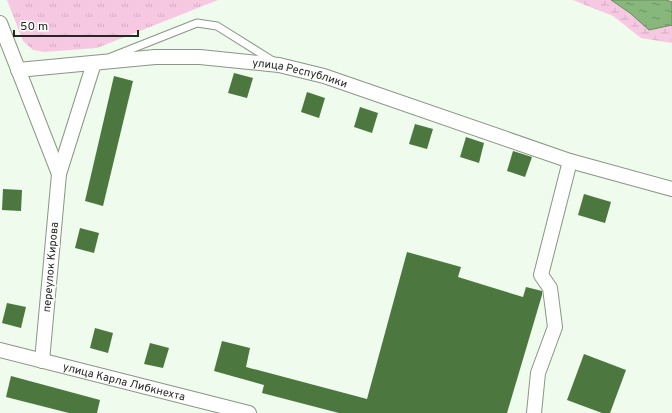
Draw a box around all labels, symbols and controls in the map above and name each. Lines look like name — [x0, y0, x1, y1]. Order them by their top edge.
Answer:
scale bar — [14, 12, 138, 38]
text: 50 m — [20, 19, 48, 35]
street label: улица Республики — [252, 56, 349, 92]
street label: переулок Кирова — [40, 221, 62, 313]
street label: улица Карла Либкнехта — [61, 360, 187, 405]

